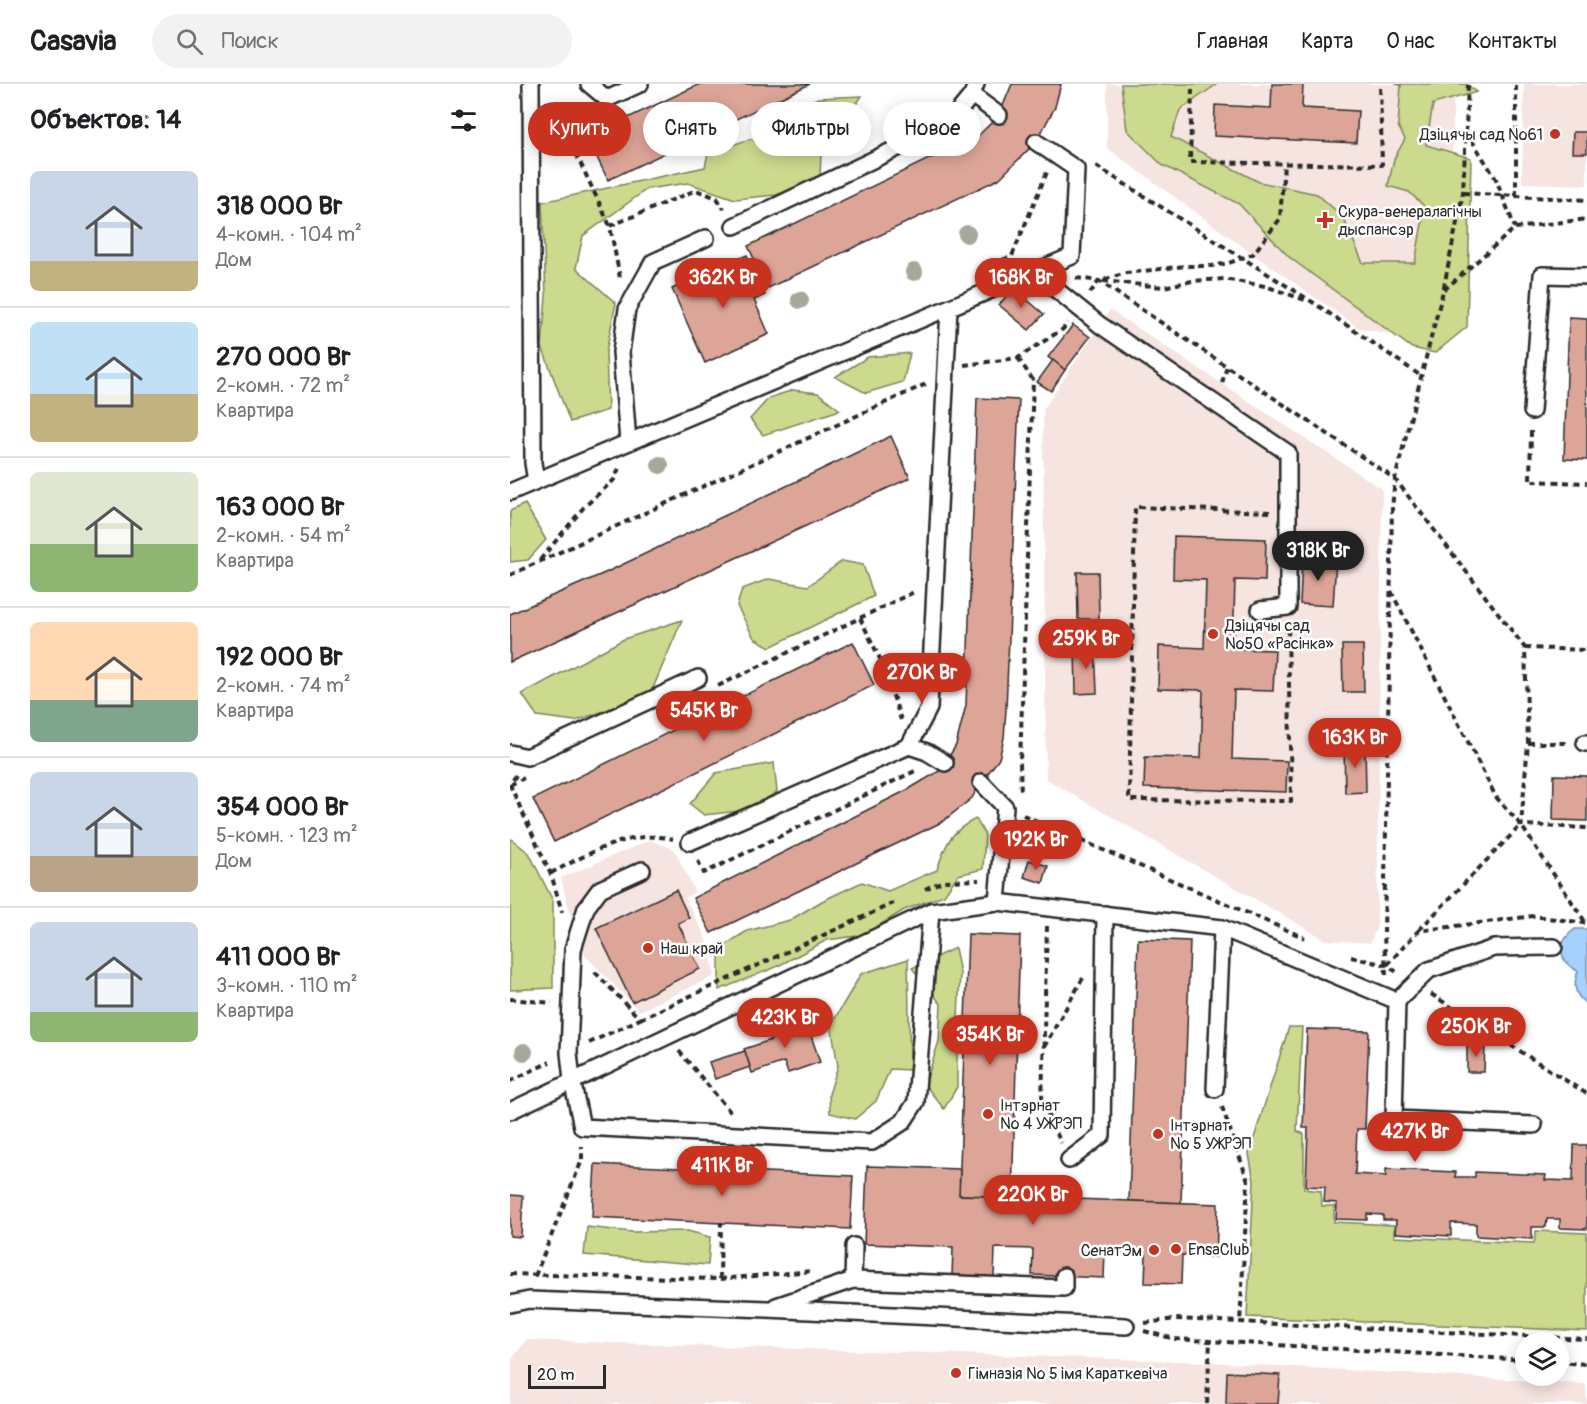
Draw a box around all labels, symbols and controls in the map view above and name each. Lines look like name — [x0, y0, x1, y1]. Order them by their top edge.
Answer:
search box — [152, 14, 572, 68]
text: Casavia — [30, 24, 116, 59]
icon: search — [173, 25, 206, 58]
text: Поиск — [221, 27, 279, 55]
text: Главная — [1197, 28, 1268, 55]
text: Карта — [1301, 28, 1353, 55]
text: О нас — [1386, 28, 1435, 55]
text: Контакты — [1468, 28, 1557, 55]
chip: Купить — [528, 102, 631, 156]
chip: Снять — [643, 102, 739, 156]
chip: Фильтры — [751, 102, 871, 156]
chip: Новое — [883, 102, 981, 156]
text: Объектов: 14 — [30, 104, 181, 136]
icon: filters — [447, 104, 480, 137]
place label: Дзіцячы сад №61 — [1419, 125, 1543, 145]
marker: Дзіцячы сад №61 — [1548, 127, 1562, 141]
text: 318 000 Br — [216, 190, 342, 222]
icon: home — [78, 195, 150, 267]
place label: Скура-венералагічны дыспансэр — [1338, 202, 1482, 240]
marker: Скура-венералагічны дыспансэр — [1316, 211, 1334, 229]
text: 4-комн. · 104 m² — [216, 222, 362, 247]
text: Дом — [216, 247, 252, 272]
pin: 362K Br — [668, 258, 778, 309]
pin: 168K Br — [966, 258, 1076, 309]
text: 362K Br — [689, 265, 757, 290]
text: 168K Br — [989, 265, 1053, 290]
text: 270 000 Br — [216, 341, 351, 373]
icon: home — [78, 346, 150, 418]
text: 2-комн. · 72 m² — [216, 373, 350, 398]
text: Квартира — [216, 398, 294, 423]
text: 163 000 Br — [216, 491, 344, 523]
icon: home — [78, 496, 150, 568]
text: 2-комн. · 54 m² — [216, 523, 351, 548]
pin: 318K Br — [1263, 531, 1373, 582]
text: 318K Br — [1286, 538, 1350, 563]
text: Квартира — [216, 548, 294, 573]
place label: Дзіцячы сад №50 «Расінка» — [1224, 616, 1334, 654]
pin: 259K Br — [1031, 619, 1141, 670]
text: 259K Br — [1052, 626, 1120, 651]
marker: Дзіцячы сад №50 «Расінка» — [1206, 627, 1220, 641]
text: 192 000 Br — [216, 641, 343, 673]
icon: home — [78, 646, 150, 718]
pin: 270K Br — [867, 653, 977, 704]
text: 270K Br — [887, 660, 957, 685]
text: 2-комн. · 74 m² — [216, 673, 351, 698]
pin: 545K Br — [649, 691, 759, 742]
text: Квартира — [216, 698, 294, 723]
text: 545K Br — [670, 698, 738, 723]
pin: 163K Br — [1300, 718, 1410, 769]
text: 163K Br — [1322, 725, 1388, 750]
text: 354 000 Br — [216, 791, 348, 823]
icon: home — [78, 796, 150, 868]
pin: 192K Br — [981, 820, 1091, 871]
text: 5-комн. · 123 m² — [216, 823, 358, 848]
text: 192K Br — [1004, 827, 1068, 852]
text: Дом — [216, 848, 252, 873]
place label: Наш край — [660, 939, 723, 959]
text: 411 000 Br — [216, 941, 340, 973]
marker: Наш край — [641, 941, 655, 955]
icon: home — [78, 946, 150, 1018]
text: 3-комн. · 110 m² — [216, 973, 358, 998]
text: Квартира — [216, 998, 294, 1023]
pin: 423K Br — [730, 998, 840, 1049]
text: 423K Br — [751, 1005, 819, 1030]
pin: 250K Br — [1421, 1007, 1531, 1058]
text: 250K Br — [1441, 1014, 1511, 1039]
pin: 354K Br — [935, 1015, 1045, 1066]
text: 354K Br — [956, 1022, 1024, 1047]
place label: Інтэрнат № 4 УЖРЭП — [1000, 1096, 1082, 1134]
marker: Інтэрнат № 4 УЖРЭП — [981, 1107, 995, 1121]
pin: 427K Br — [1360, 1112, 1470, 1163]
place label: Інтэрнат № 5 УЖРЭП — [1170, 1116, 1252, 1154]
text: 427K Br — [1381, 1119, 1449, 1144]
marker: Інтэрнат № 5 УЖРЭП — [1151, 1127, 1165, 1141]
pin: 411K Br — [667, 1146, 777, 1197]
text: 411K Br — [691, 1153, 753, 1178]
pin: 220K Br — [978, 1175, 1088, 1226]
text: 220K Br — [998, 1182, 1068, 1207]
place label: EnsaClub — [1188, 1240, 1249, 1260]
place label: СенатЭм — [1081, 1241, 1142, 1261]
marker: EnsaClub — [1169, 1242, 1183, 1256]
marker: СенатЭм — [1147, 1243, 1161, 1257]
map controls — [1515, 1332, 1569, 1386]
button: layers — [1515, 1332, 1569, 1386]
scale bar — [528, 1362, 606, 1390]
place label: Гімназія № 5 імя Караткевіча — [968, 1364, 1167, 1384]
text: 20 m — [537, 1365, 575, 1385]
marker: Гімназія № 5 імя Караткевіча — [949, 1366, 963, 1380]

